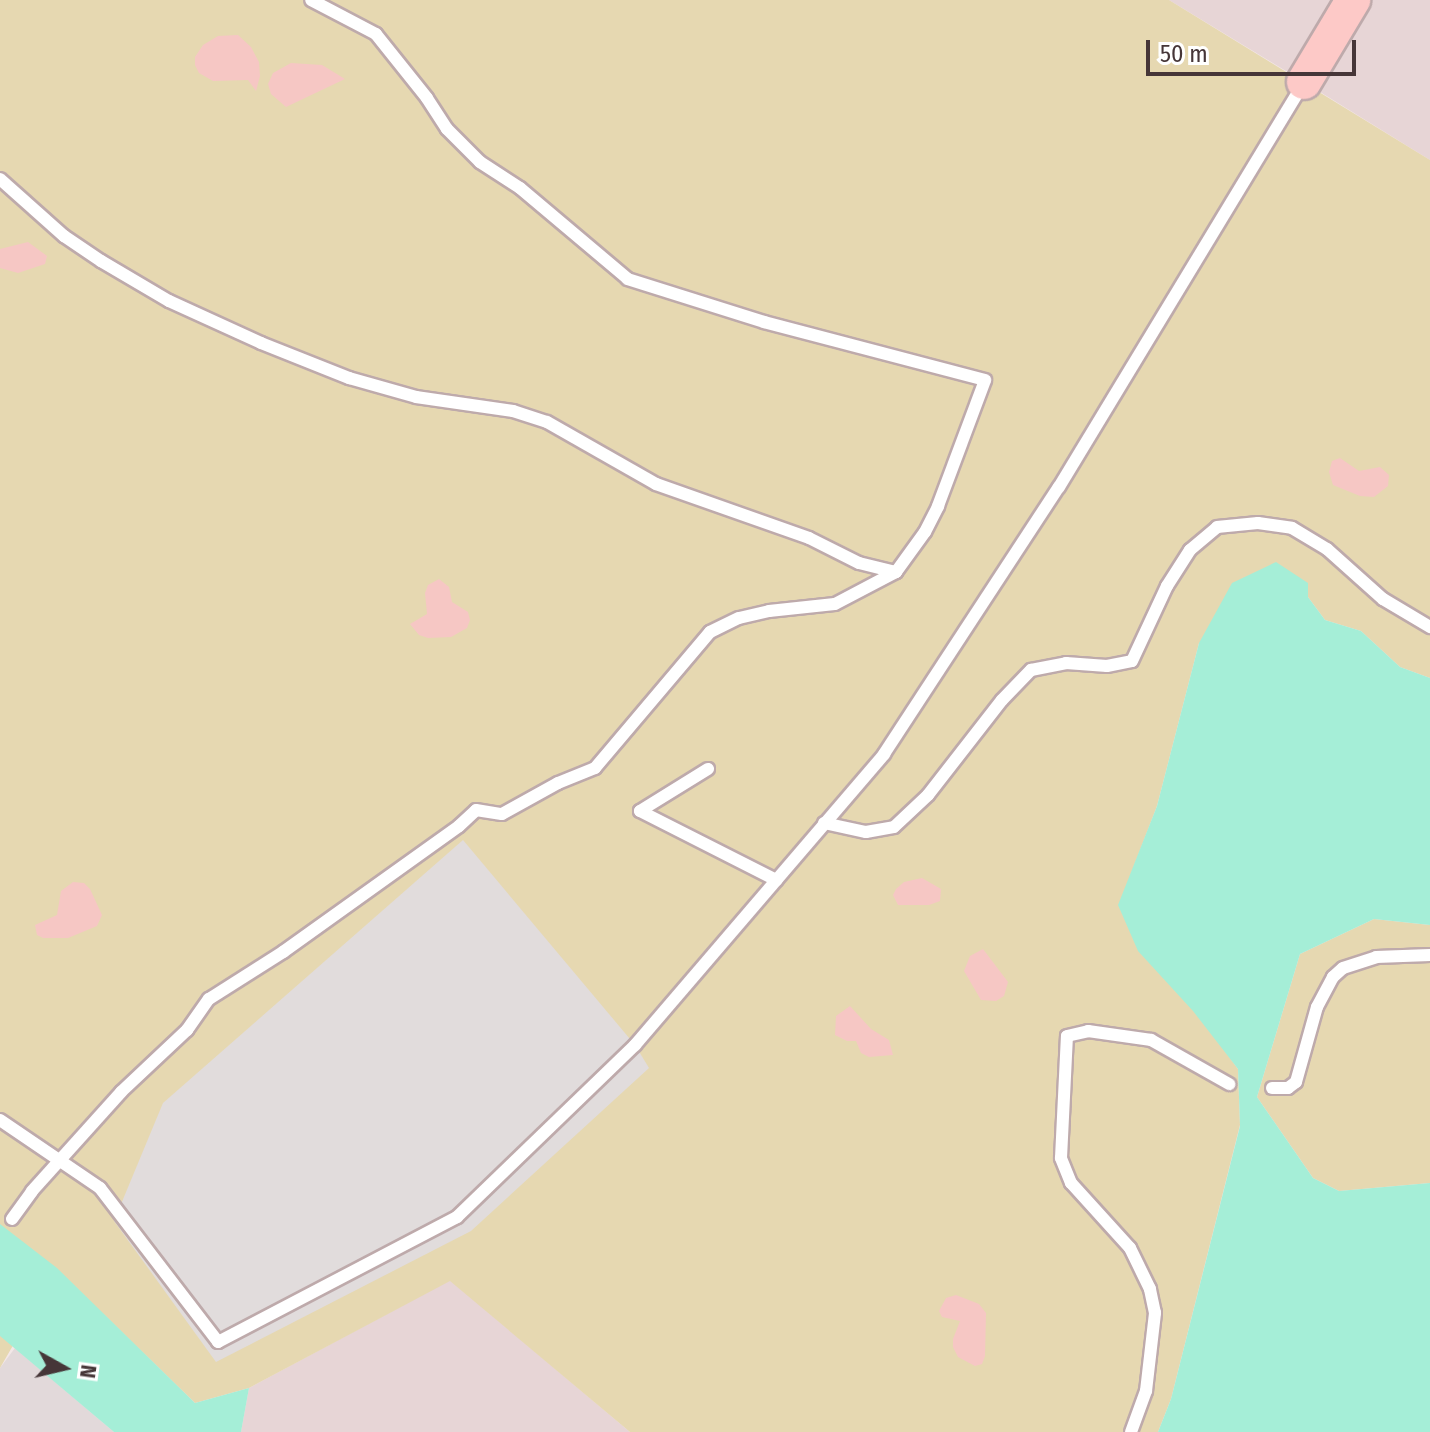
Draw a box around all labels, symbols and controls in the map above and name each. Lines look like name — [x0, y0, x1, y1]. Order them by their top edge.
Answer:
scale bar — [1150, 24, 1360, 74]
text: 50 m — [1160, 40, 1208, 68]
north arrow — [24, 1328, 104, 1408]
text: N — [74, 1363, 103, 1380]

